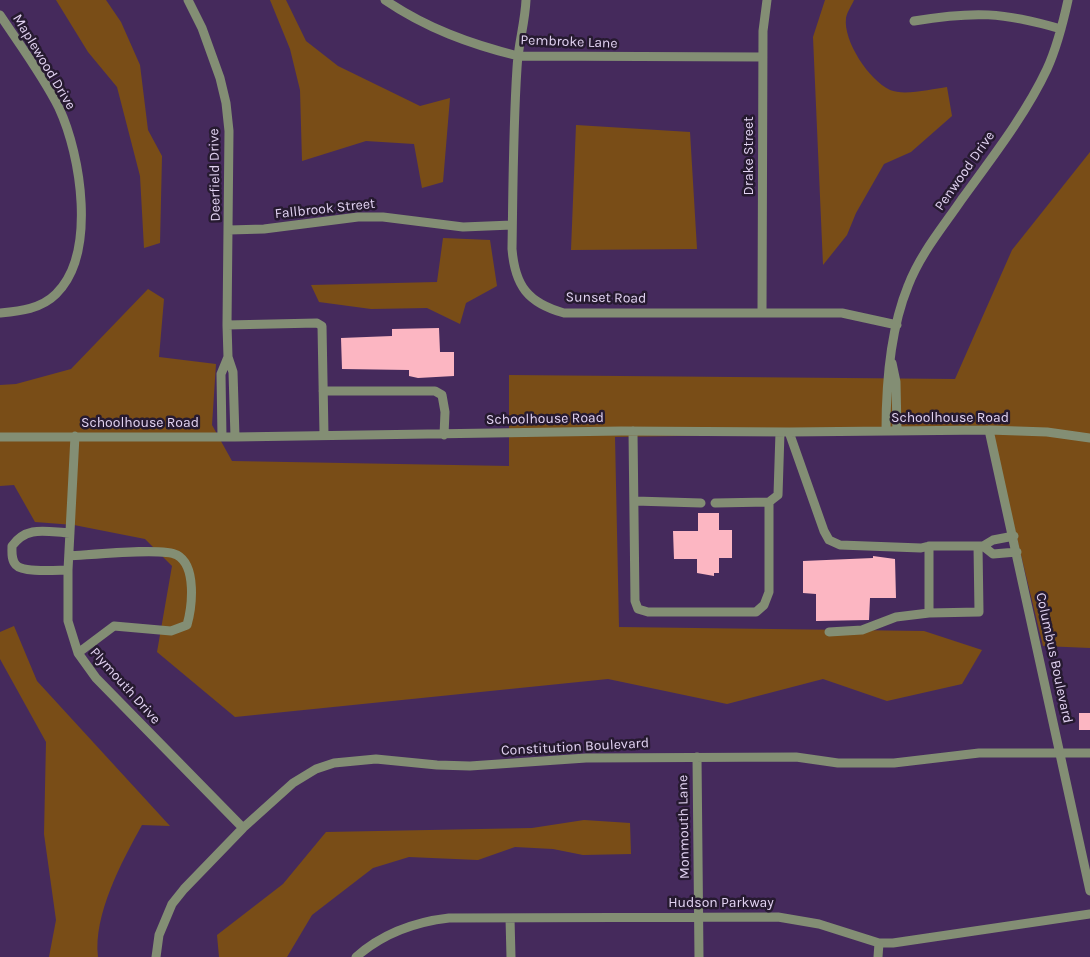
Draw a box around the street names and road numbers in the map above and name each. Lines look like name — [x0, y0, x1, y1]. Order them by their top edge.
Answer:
street label: Maplewood Drive — [9, 11, 79, 113]
street label: Pembroke Lane — [520, 32, 618, 52]
street label: Drake Street — [741, 117, 757, 195]
street label: Deerfield Drive — [206, 128, 224, 222]
street label: Penwood Drive — [931, 128, 999, 214]
street label: Fallbrook Street — [274, 195, 376, 223]
street label: Sunset Road — [565, 289, 647, 307]
street label: Schoolhouse Road — [486, 410, 604, 428]
street label: Schoolhouse Road — [891, 410, 1009, 426]
street label: Schoolhouse Road — [81, 415, 199, 431]
street label: Columbus Boulevard — [1032, 591, 1076, 725]
street label: Plymouth Drive — [86, 644, 164, 728]
street label: Constitution Boulevard — [501, 735, 649, 759]
street label: Monmouth Lane — [675, 775, 693, 879]
street label: Hudson Parkway — [668, 895, 774, 911]

